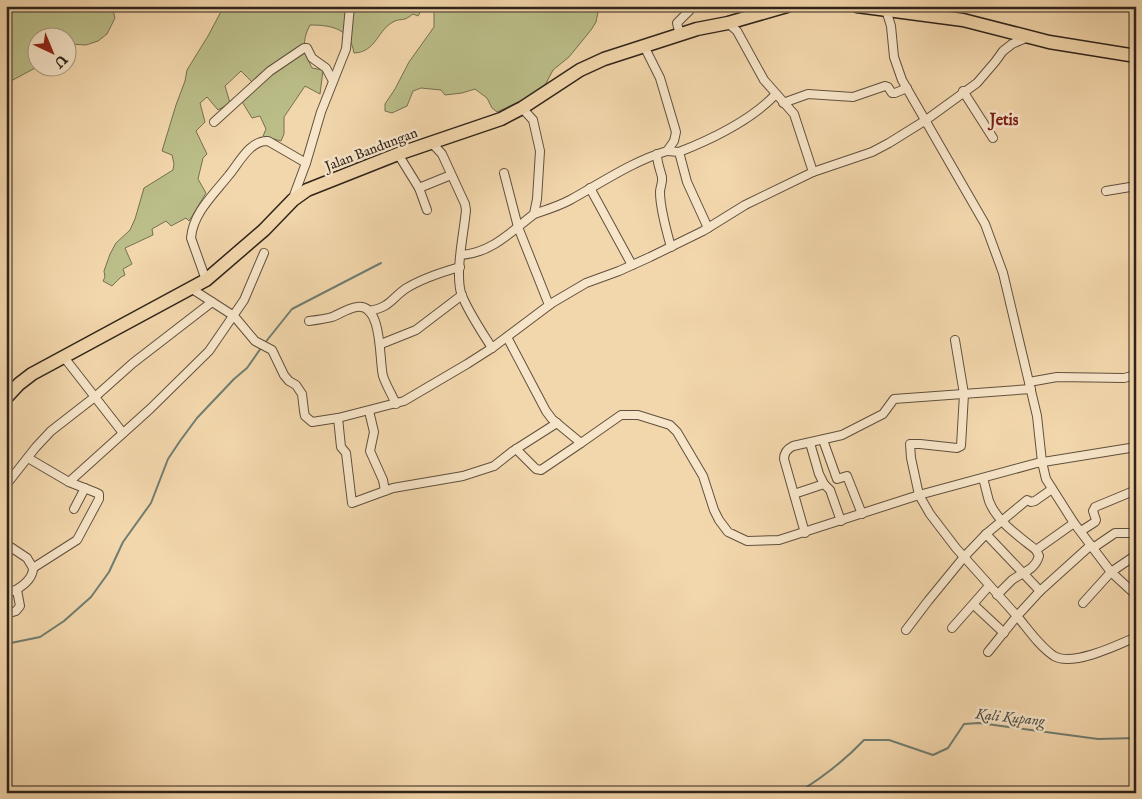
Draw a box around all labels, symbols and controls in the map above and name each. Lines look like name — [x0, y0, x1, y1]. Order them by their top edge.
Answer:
north arrow — [28, 28, 78, 78]
text: U — [49, 49, 72, 72]
district label: Jetis — [988, 111, 1019, 131]
street label: Jalan Bandungan — [321, 124, 421, 177]
water label: Kali Kupang — [973, 704, 1047, 732]

